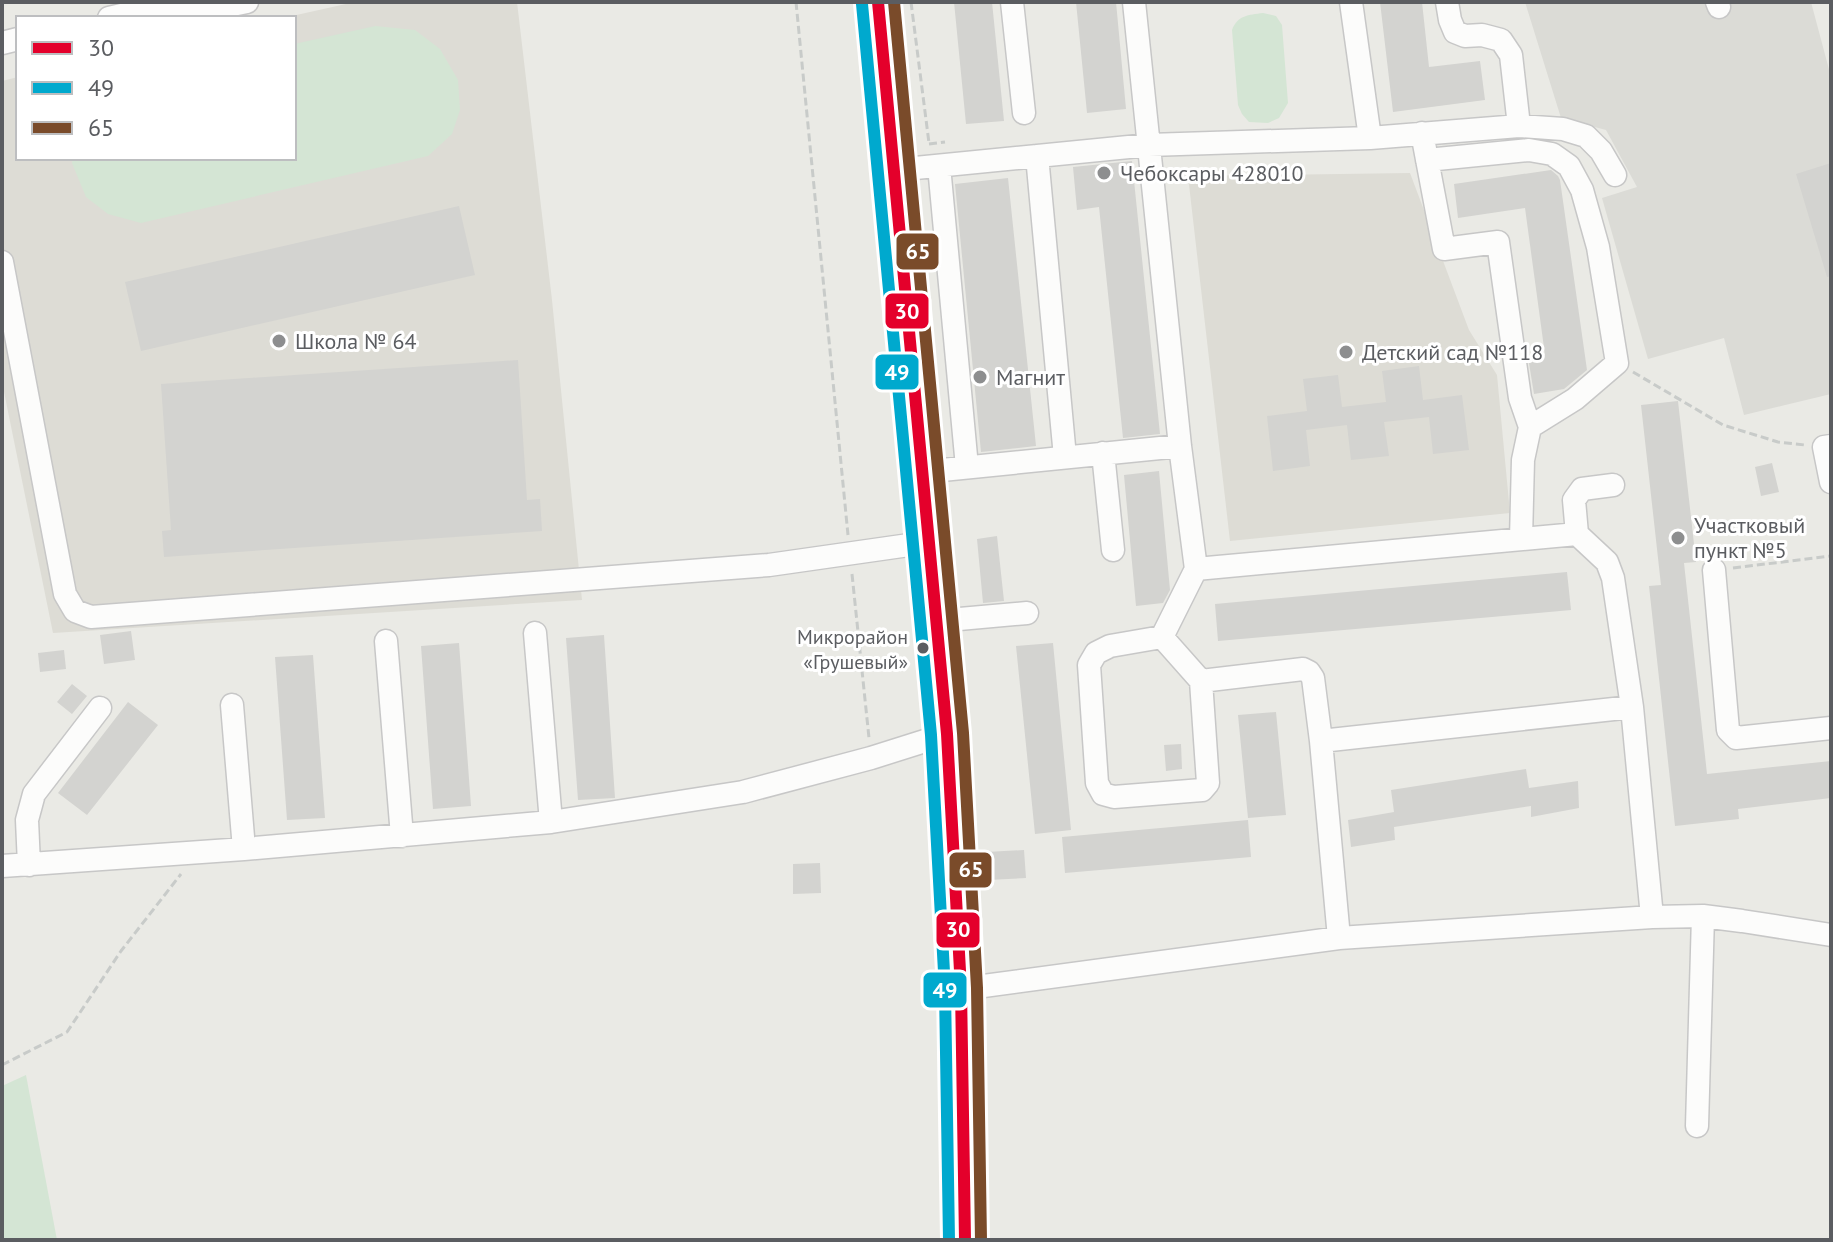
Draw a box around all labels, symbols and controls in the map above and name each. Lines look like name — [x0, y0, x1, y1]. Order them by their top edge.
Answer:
legend — [16, 16, 296, 160]
text: 30 — [88, 32, 114, 63]
text: 49 — [88, 72, 114, 103]
text: 65 — [88, 112, 114, 143]
place label: Чебоксары 428010 — [1120, 159, 1303, 187]
marker: Чебоксары 428010 — [1095, 164, 1113, 182]
line badge: 65 — [895, 232, 940, 271]
text: 65 — [906, 237, 930, 265]
line badge: 30 — [884, 292, 930, 330]
text: 30 — [895, 297, 919, 325]
place label: Школа № 64 — [295, 327, 416, 355]
marker: Школа № 64 — [270, 332, 288, 350]
place label: Детский сад №118 — [1362, 338, 1543, 366]
marker: Детский сад №118 — [1337, 343, 1355, 361]
line badge: 49 — [874, 353, 920, 391]
text: 49 — [885, 358, 909, 386]
place label: Магнит — [996, 363, 1065, 391]
marker: Магнит — [971, 368, 989, 386]
place label: Участковый пункт №5 — [1694, 511, 1805, 564]
marker: Участковый пункт №5 — [1669, 529, 1687, 547]
place label: Микрорайон «Грушевый» — [797, 624, 908, 675]
marker: Микрорайон «Грушевый» — [915, 640, 931, 656]
line badge: 65 — [948, 851, 993, 889]
text: 65 — [959, 855, 983, 883]
line badge: 30 — [935, 911, 981, 949]
text: 30 — [946, 915, 970, 943]
line badge: 49 — [922, 971, 968, 1009]
text: 49 — [933, 976, 957, 1004]

